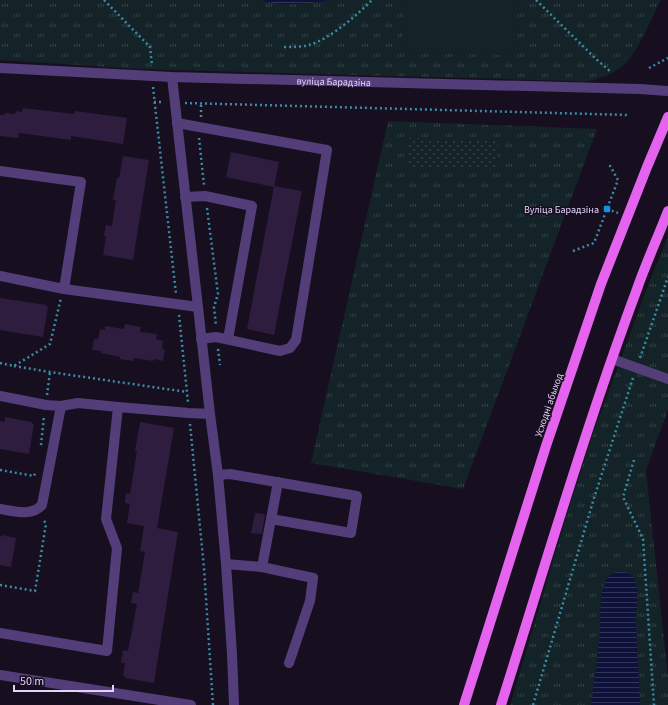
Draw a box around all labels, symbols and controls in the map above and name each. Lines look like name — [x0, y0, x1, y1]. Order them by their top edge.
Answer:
street label: вуліца Барадзіна — [296, 74, 371, 90]
place label: Вуліца Барадзіна — [524, 203, 599, 217]
marker: Вуліца Барадзіна — [602, 204, 612, 214]
street label: Усходні абыход — [531, 371, 567, 439]
scale bar — [14, 667, 113, 693]
text: 50 m — [20, 673, 44, 690]

